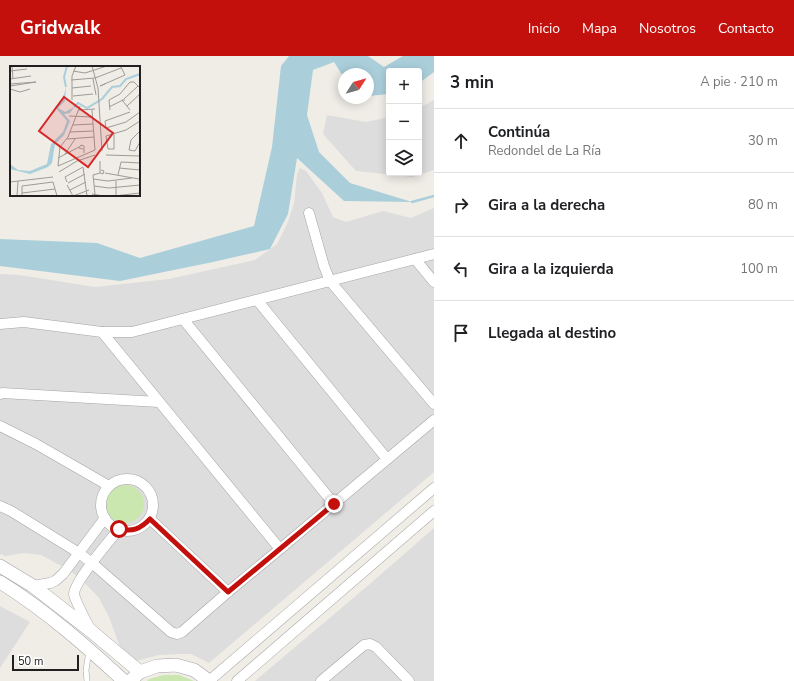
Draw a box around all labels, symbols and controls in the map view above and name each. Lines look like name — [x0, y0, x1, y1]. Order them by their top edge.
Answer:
text: Gridwalk — [20, 15, 100, 41]
text: Inicio — [528, 19, 560, 38]
text: Mapa — [582, 19, 617, 38]
text: Nosotros — [639, 19, 696, 38]
text: Contacto — [718, 19, 774, 38]
inset map — [10, 66, 140, 196]
north arrow — [338, 68, 374, 104]
map controls — [386, 68, 422, 176]
button: + — [386, 68, 422, 104]
text: 3 min — [450, 71, 494, 94]
text: A pie · 210 m — [700, 73, 778, 91]
button: − — [386, 104, 422, 140]
text: Continúa — [488, 122, 550, 142]
icon: ahead — [450, 130, 472, 152]
text: 30 m — [748, 132, 778, 150]
button: layers — [386, 140, 422, 176]
text: Redondel de La Ría — [488, 142, 601, 160]
icon: right — [450, 194, 472, 216]
text: Gira a la derecha — [488, 195, 605, 215]
text: 80 m — [748, 196, 778, 214]
icon: left — [450, 258, 472, 280]
text: Gira a la izquierda — [488, 259, 614, 279]
text: 100 m — [740, 260, 778, 278]
icon: arrive — [450, 322, 472, 344]
text: Llegada al destino — [488, 323, 616, 343]
route end — [325, 495, 343, 513]
route start — [110, 520, 128, 538]
scale bar — [12, 653, 79, 672]
text: 50 m — [18, 654, 43, 669]

